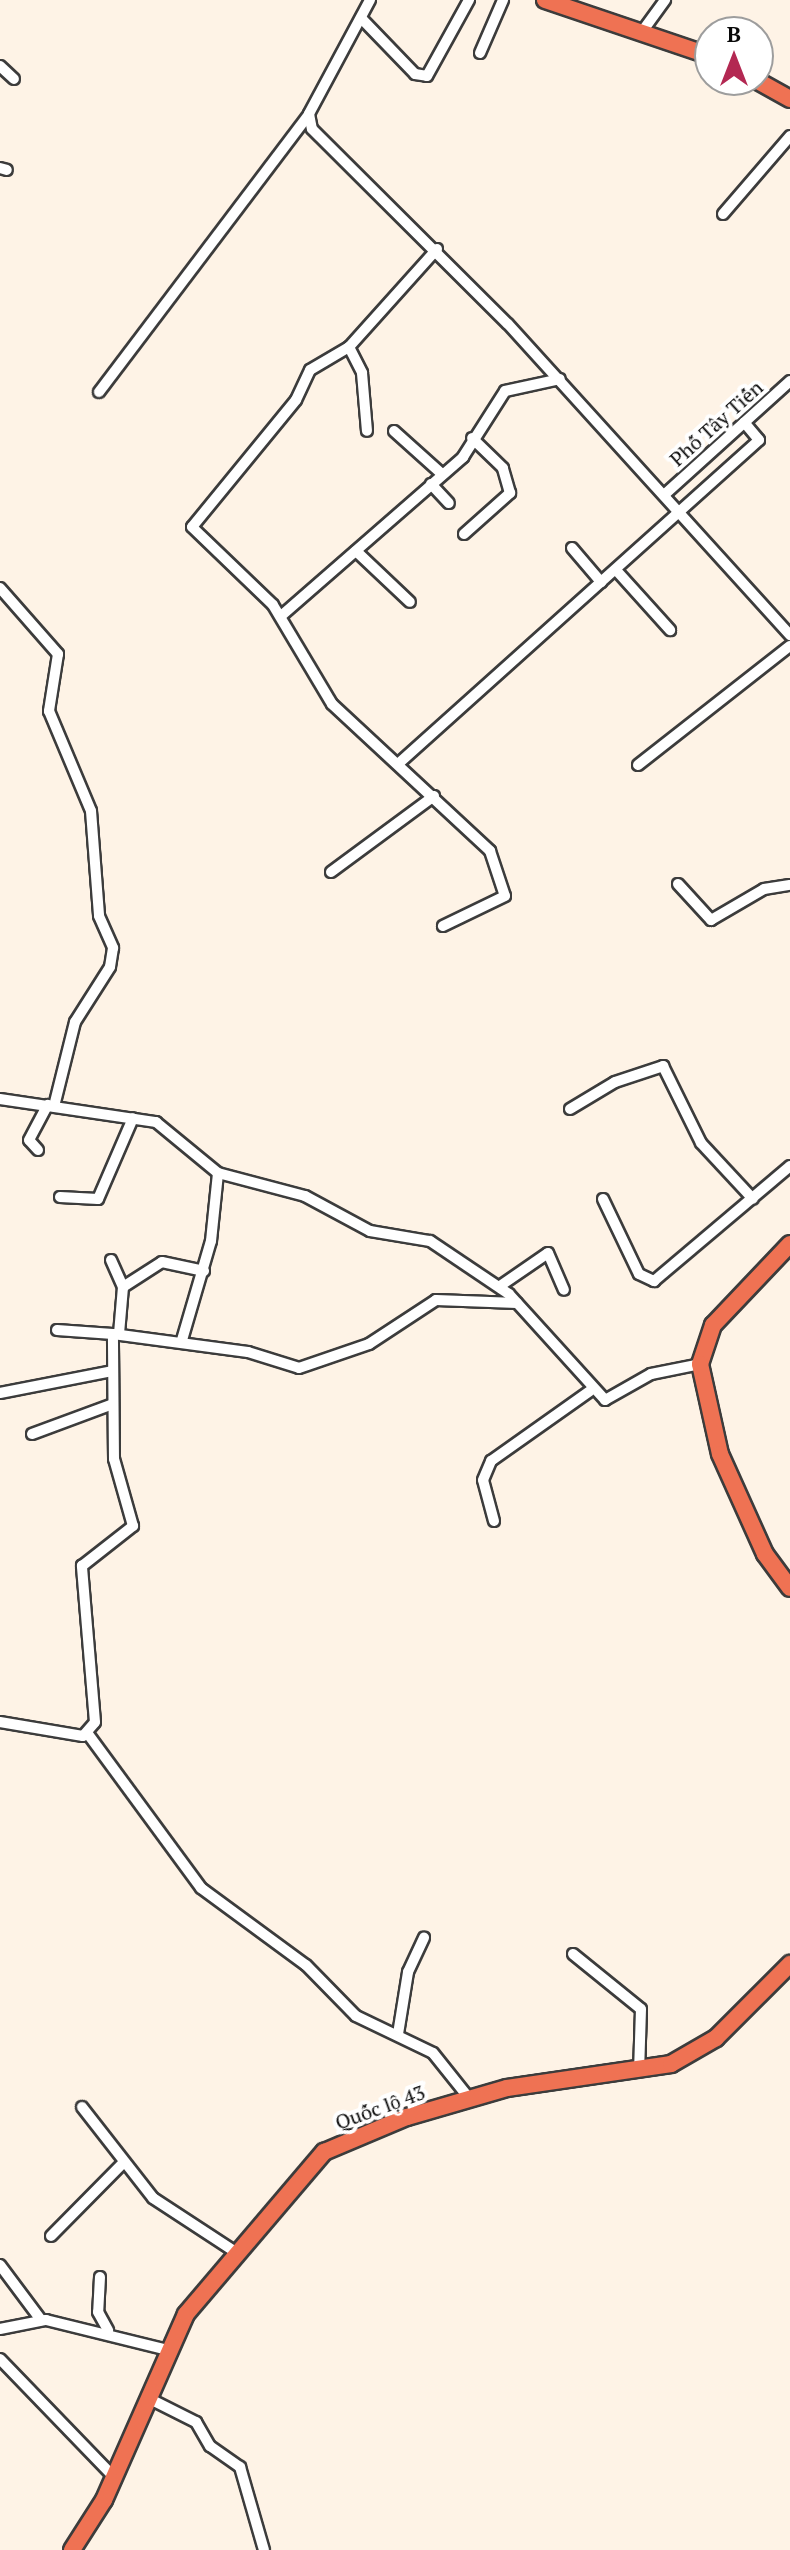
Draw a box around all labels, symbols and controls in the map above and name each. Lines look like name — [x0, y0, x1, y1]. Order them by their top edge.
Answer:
north arrow — [694, 16, 774, 96]
text: B — [727, 19, 741, 48]
street label: Phố Tây Tiến — [665, 375, 767, 471]
street label: Quốc lộ 43 — [332, 2080, 428, 2134]

